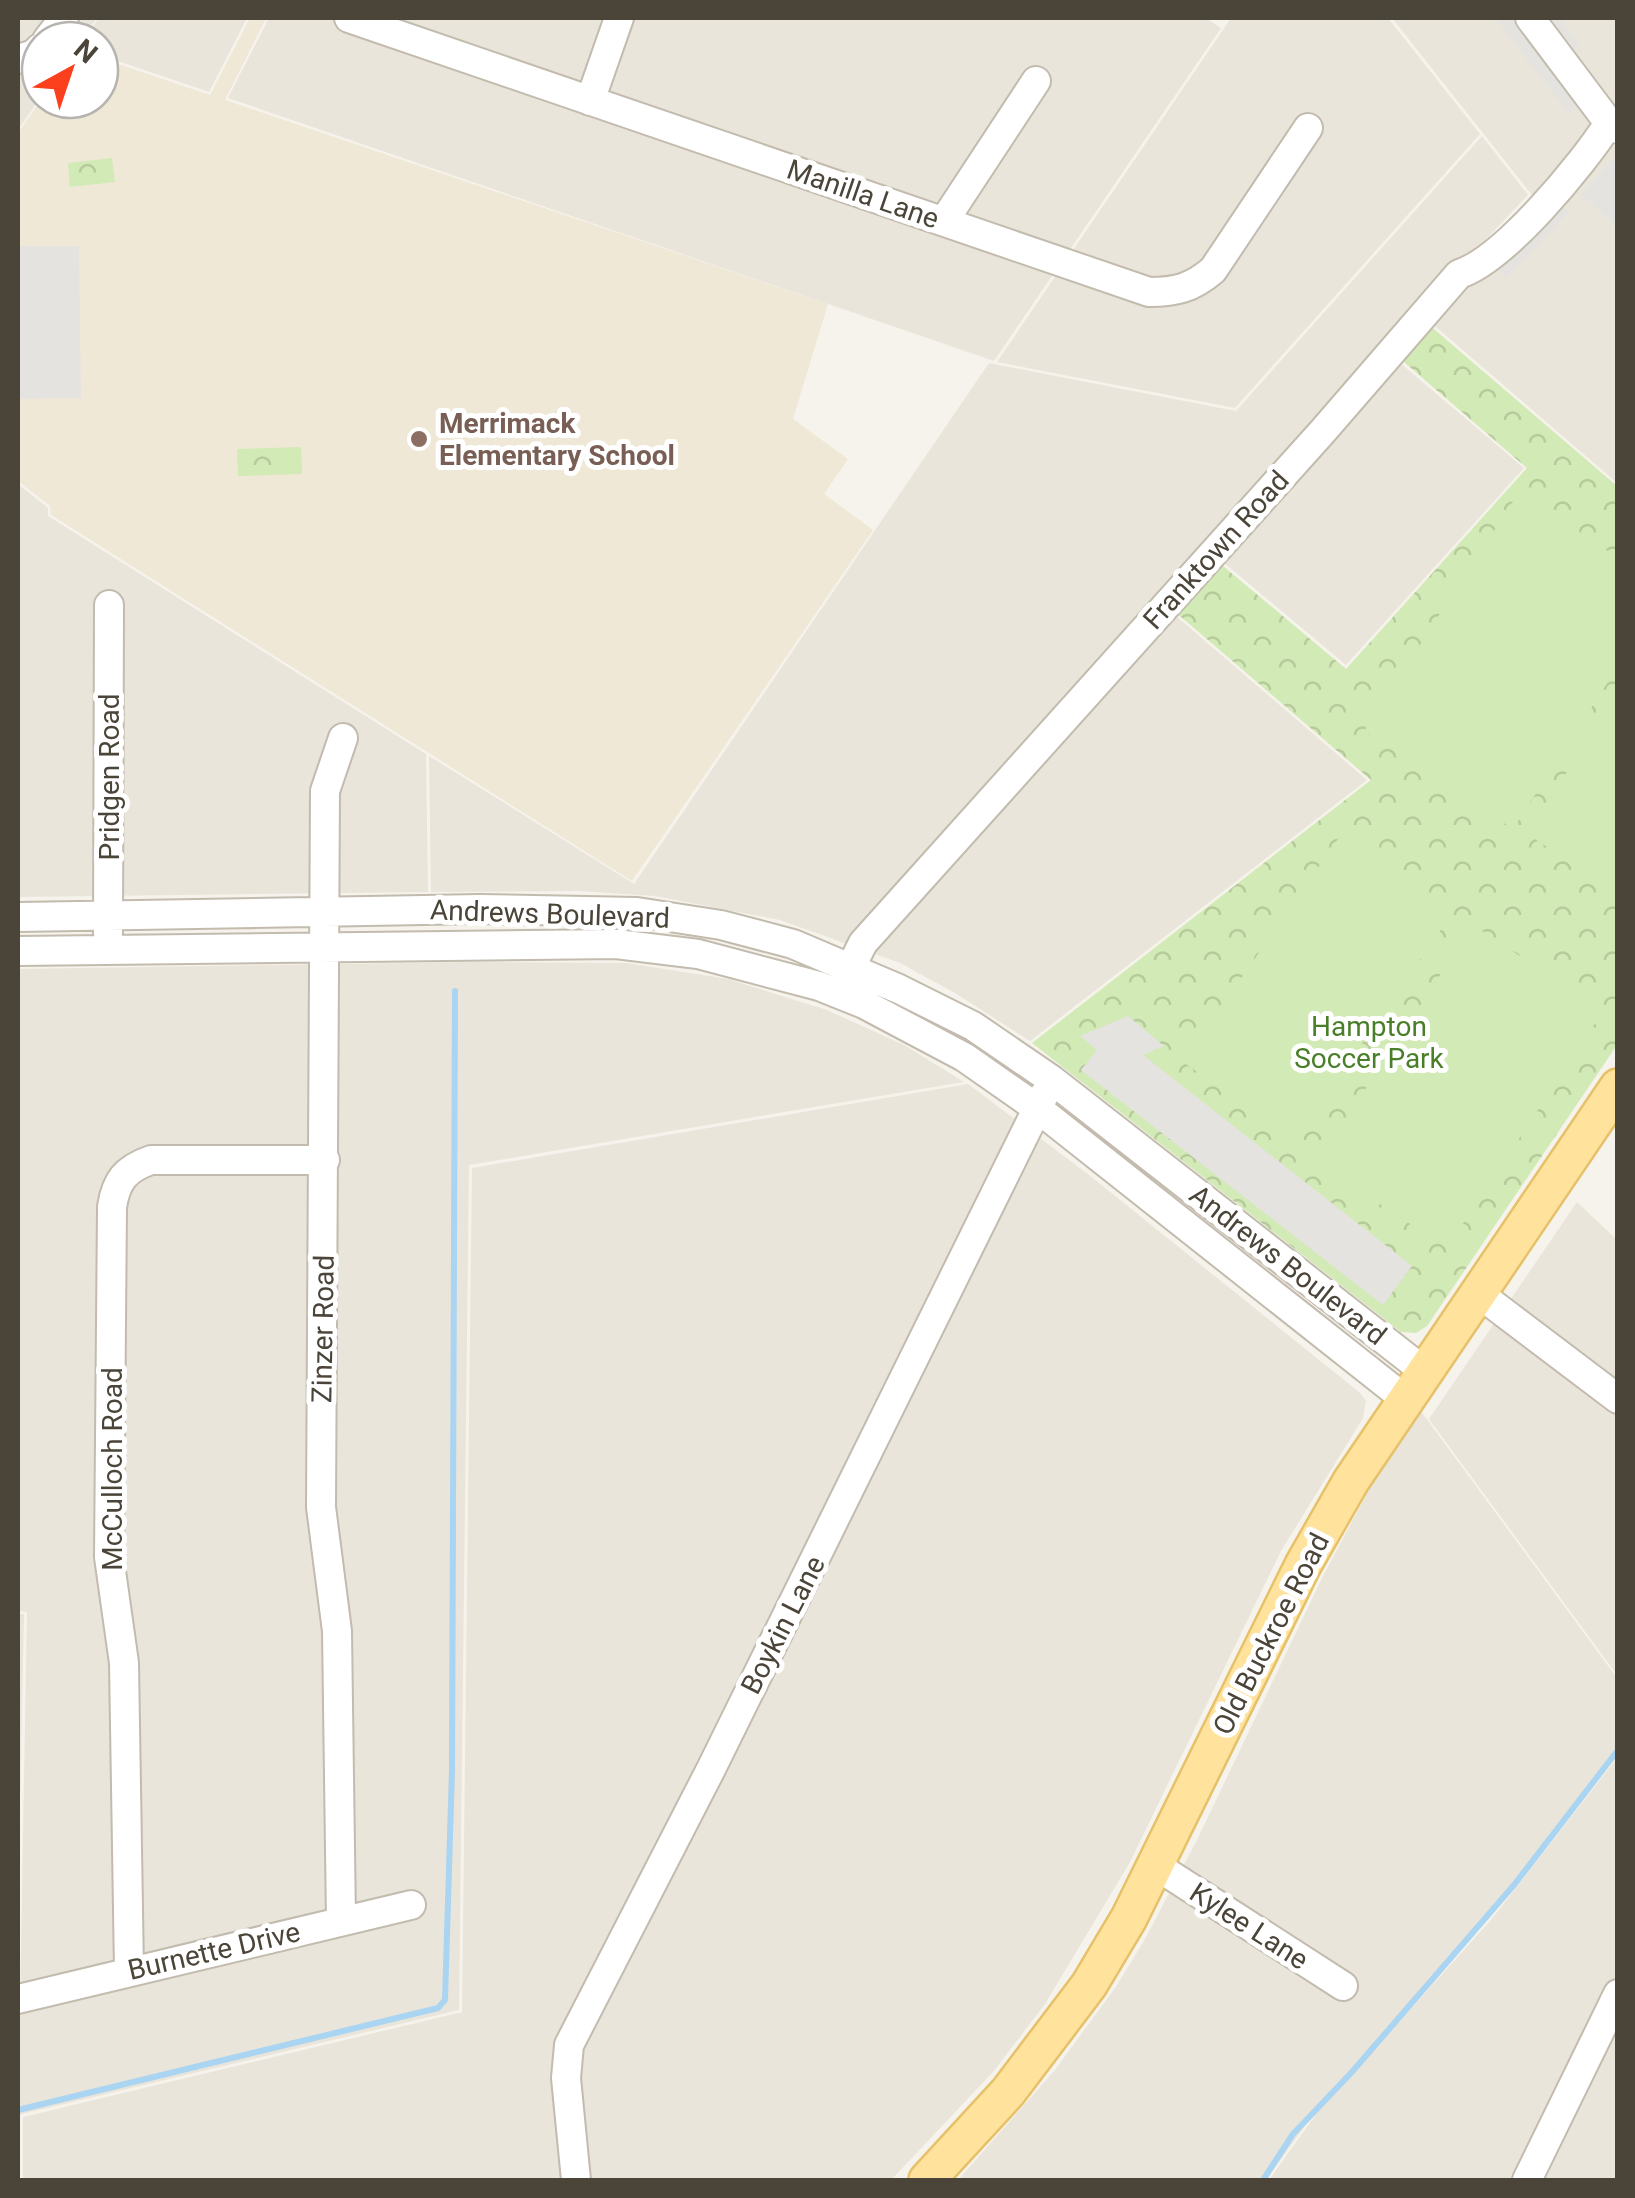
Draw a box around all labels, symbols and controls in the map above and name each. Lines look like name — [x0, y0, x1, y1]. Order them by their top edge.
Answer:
north arrow — [20, 20, 120, 120]
text: N — [68, 32, 104, 70]
street label: Manilla Lane — [783, 153, 943, 235]
place label: Merrimack Elementary School — [439, 407, 675, 472]
marker: Merrimack Elementary School — [408, 428, 430, 450]
street label: Franktown Road — [1136, 464, 1296, 636]
street label: Pridgen Road — [93, 694, 126, 860]
street label: Andrews Boulevard — [430, 893, 670, 935]
park label: Hampton Soccer Park — [1294, 1010, 1445, 1075]
street label: Andrews Boulevard — [1183, 1178, 1393, 1352]
street label: Zinzer Road — [305, 1255, 341, 1403]
street label: McCulloch Road — [96, 1367, 129, 1571]
street label: Old Buckroe Road — [1206, 1528, 1336, 1740]
street label: Boykin Lane — [734, 1550, 832, 1700]
street label: Kylee Lane — [1184, 1876, 1314, 1976]
street label: Burnette Drive — [125, 1915, 303, 1987]

